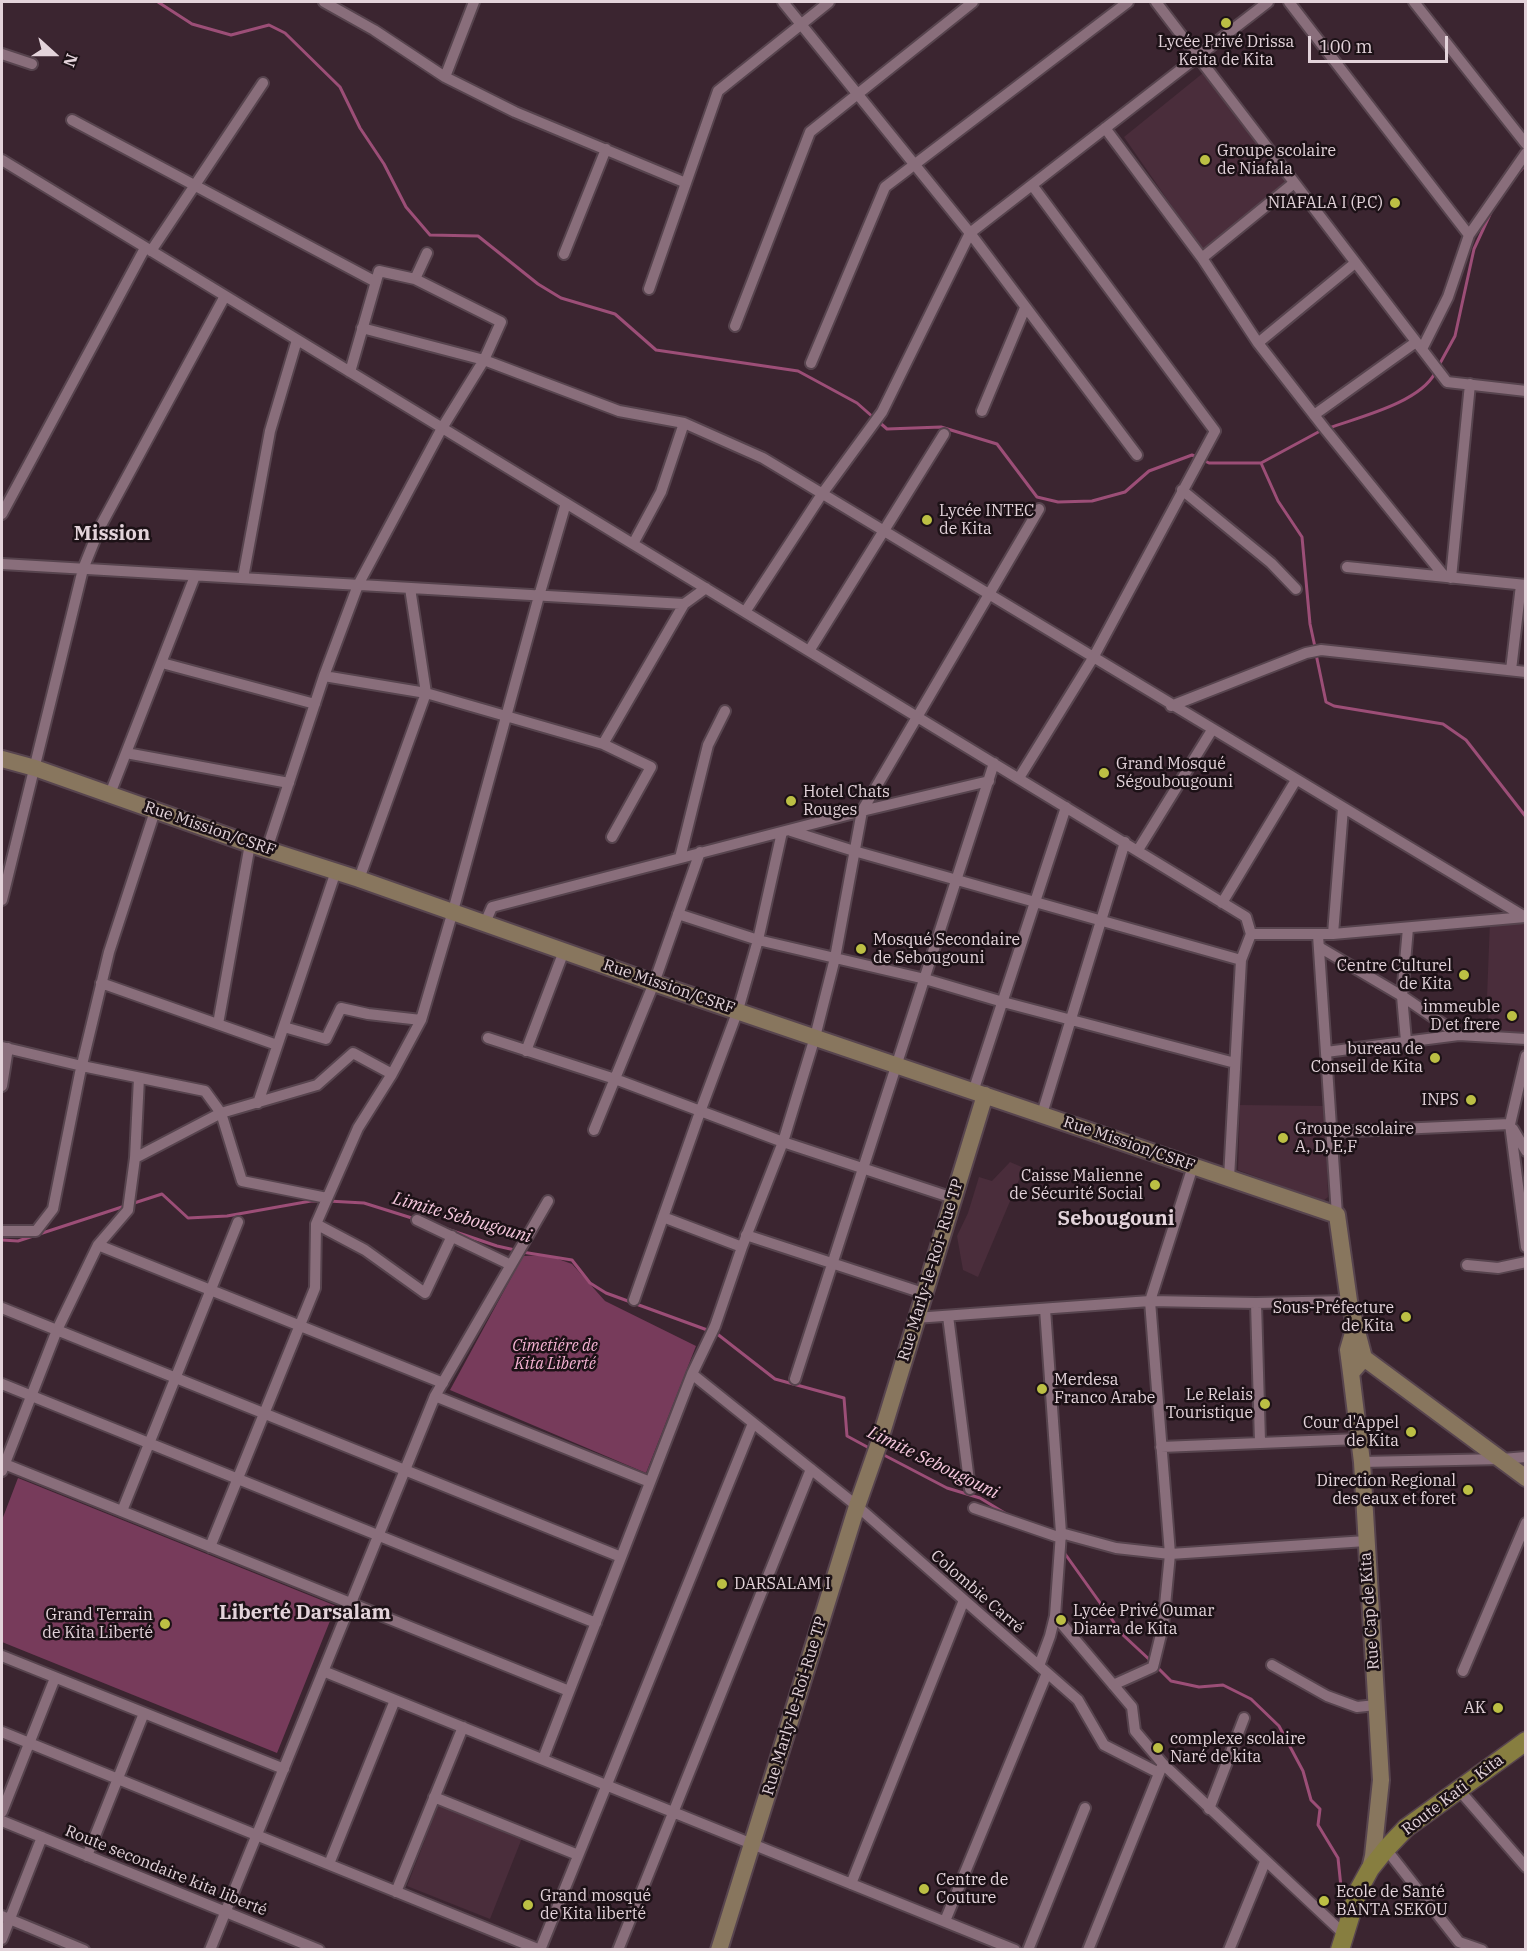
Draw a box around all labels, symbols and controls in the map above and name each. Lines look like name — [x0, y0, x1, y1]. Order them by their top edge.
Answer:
marker: Lycée Privé Drissa Keita de Kita — [1219, 16, 1233, 30]
north arrow — [24, 24, 84, 84]
scale bar — [1311, 24, 1450, 62]
place label: Lycée Privé Drissa Keita de Kita — [1158, 32, 1294, 70]
text: 100 m — [1319, 35, 1373, 58]
text: N — [59, 51, 82, 70]
place label: Groupe scolaire de Niafala — [1217, 141, 1336, 179]
marker: Groupe scolaire de Niafala — [1198, 153, 1212, 167]
place label: NIAFALA I (P.C) — [1268, 193, 1383, 213]
marker: NIAFALA I (P.C) — [1388, 196, 1402, 210]
place label: Lycée INTEC de Kita — [939, 501, 1034, 539]
marker: Lycée INTEC de Kita — [920, 513, 934, 527]
district label: Mission — [74, 522, 150, 546]
place label: Grand Mosqué Ségoubougouni — [1116, 754, 1233, 792]
marker: Grand Mosqué Ségoubougouni — [1097, 766, 1111, 780]
place label: Hotel Chats Rouges — [803, 782, 890, 820]
marker: Hotel Chats Rouges — [784, 794, 798, 808]
street label: Rue Mission/CSRF — [142, 797, 278, 861]
place label: Mosqué Secondaire de Sebougouni — [873, 930, 1020, 968]
marker: Mosqué Secondaire de Sebougouni — [854, 942, 868, 956]
street label: Rue Mission/CSRF — [601, 955, 737, 1019]
place label: Centre Culturel de Kita — [1337, 956, 1452, 994]
marker: Centre Culturel de Kita — [1457, 968, 1471, 982]
place label: immeuble D et frere — [1423, 997, 1500, 1035]
marker: immeuble D et frere — [1505, 1009, 1519, 1023]
place label: bureau de Conseil de Kita — [1311, 1039, 1423, 1077]
marker: bureau de Conseil de Kita — [1428, 1051, 1442, 1065]
place label: INPS — [1422, 1090, 1459, 1110]
marker: INPS — [1464, 1093, 1478, 1107]
street label: Rue Mission/CSRF — [1061, 1112, 1197, 1176]
place label: Groupe scolaire A, D, E,F — [1295, 1119, 1414, 1157]
marker: Groupe scolaire A, D, E,F — [1276, 1131, 1290, 1145]
place label: Caisse Malienne de Sécurité Social — [1009, 1166, 1143, 1204]
street label: Rue Marly-le-Roi- Rue TP — [894, 1176, 968, 1364]
marker: Caisse Malienne de Sécurité Social — [1148, 1178, 1162, 1192]
water label: Limite Sebougouni — [390, 1188, 534, 1248]
district label: Sebougouni — [1058, 1207, 1174, 1231]
place label: Sous-Préfecture de Kita — [1273, 1298, 1394, 1336]
marker: Sous-Préfecture de Kita — [1399, 1310, 1413, 1324]
park label: Cimetiére de Kita Liberté — [512, 1336, 598, 1374]
place label: Merdesa Franco Arabe — [1054, 1370, 1155, 1408]
marker: Merdesa Franco Arabe — [1035, 1382, 1049, 1396]
place label: Le Relais Touristique — [1166, 1385, 1253, 1423]
marker: Le Relais Touristique — [1258, 1397, 1272, 1411]
place label: Cour d'Appel de Kita — [1303, 1413, 1399, 1451]
water label: Limite Sebougouni — [864, 1422, 1002, 1504]
marker: Cour d'Appel de Kita — [1404, 1425, 1418, 1439]
place label: Direction Regional des eaux et foret — [1316, 1471, 1456, 1509]
marker: Direction Regional des eaux et foret — [1461, 1483, 1475, 1497]
street label: Colombie Carré — [927, 1546, 1027, 1638]
street label: Rue Cap de Kita — [1356, 1551, 1384, 1671]
place label: DARSALAM I — [734, 1574, 831, 1594]
marker: DARSALAM I — [715, 1577, 729, 1591]
district label: Liberté Darsalam — [219, 1601, 391, 1625]
place label: Lycée Privé Oumar Diarra de Kita — [1073, 1601, 1214, 1639]
place label: Grand Terrain de Kita Liberté — [42, 1605, 153, 1643]
marker: Lycée Privé Oumar Diarra de Kita — [1054, 1613, 1068, 1627]
street label: Rue Marly-le-Roi-Rue TP — [759, 1614, 831, 1798]
marker: Grand Terrain de Kita Liberté — [158, 1617, 172, 1631]
place label: AK — [1464, 1698, 1486, 1718]
marker: AK — [1491, 1701, 1505, 1715]
place label: complexe scolaire Naré de kita — [1170, 1729, 1306, 1767]
marker: complexe scolaire Naré de kita — [1151, 1741, 1165, 1755]
street label: Route Kati - Kita — [1398, 1751, 1508, 1839]
street label: Route secondaire kita liberté — [62, 1822, 270, 1920]
place label: Centre de Couture — [936, 1870, 1008, 1908]
marker: Centre de Couture — [917, 1882, 931, 1896]
place label: Ecole de Santé BANTA SEKOU — [1336, 1882, 1448, 1920]
place label: Grand mosqué de Kita liberté — [540, 1886, 651, 1924]
marker: Ecole de Santé BANTA SEKOU — [1317, 1894, 1331, 1908]
marker: Grand mosqué de Kita liberté — [521, 1898, 535, 1912]

